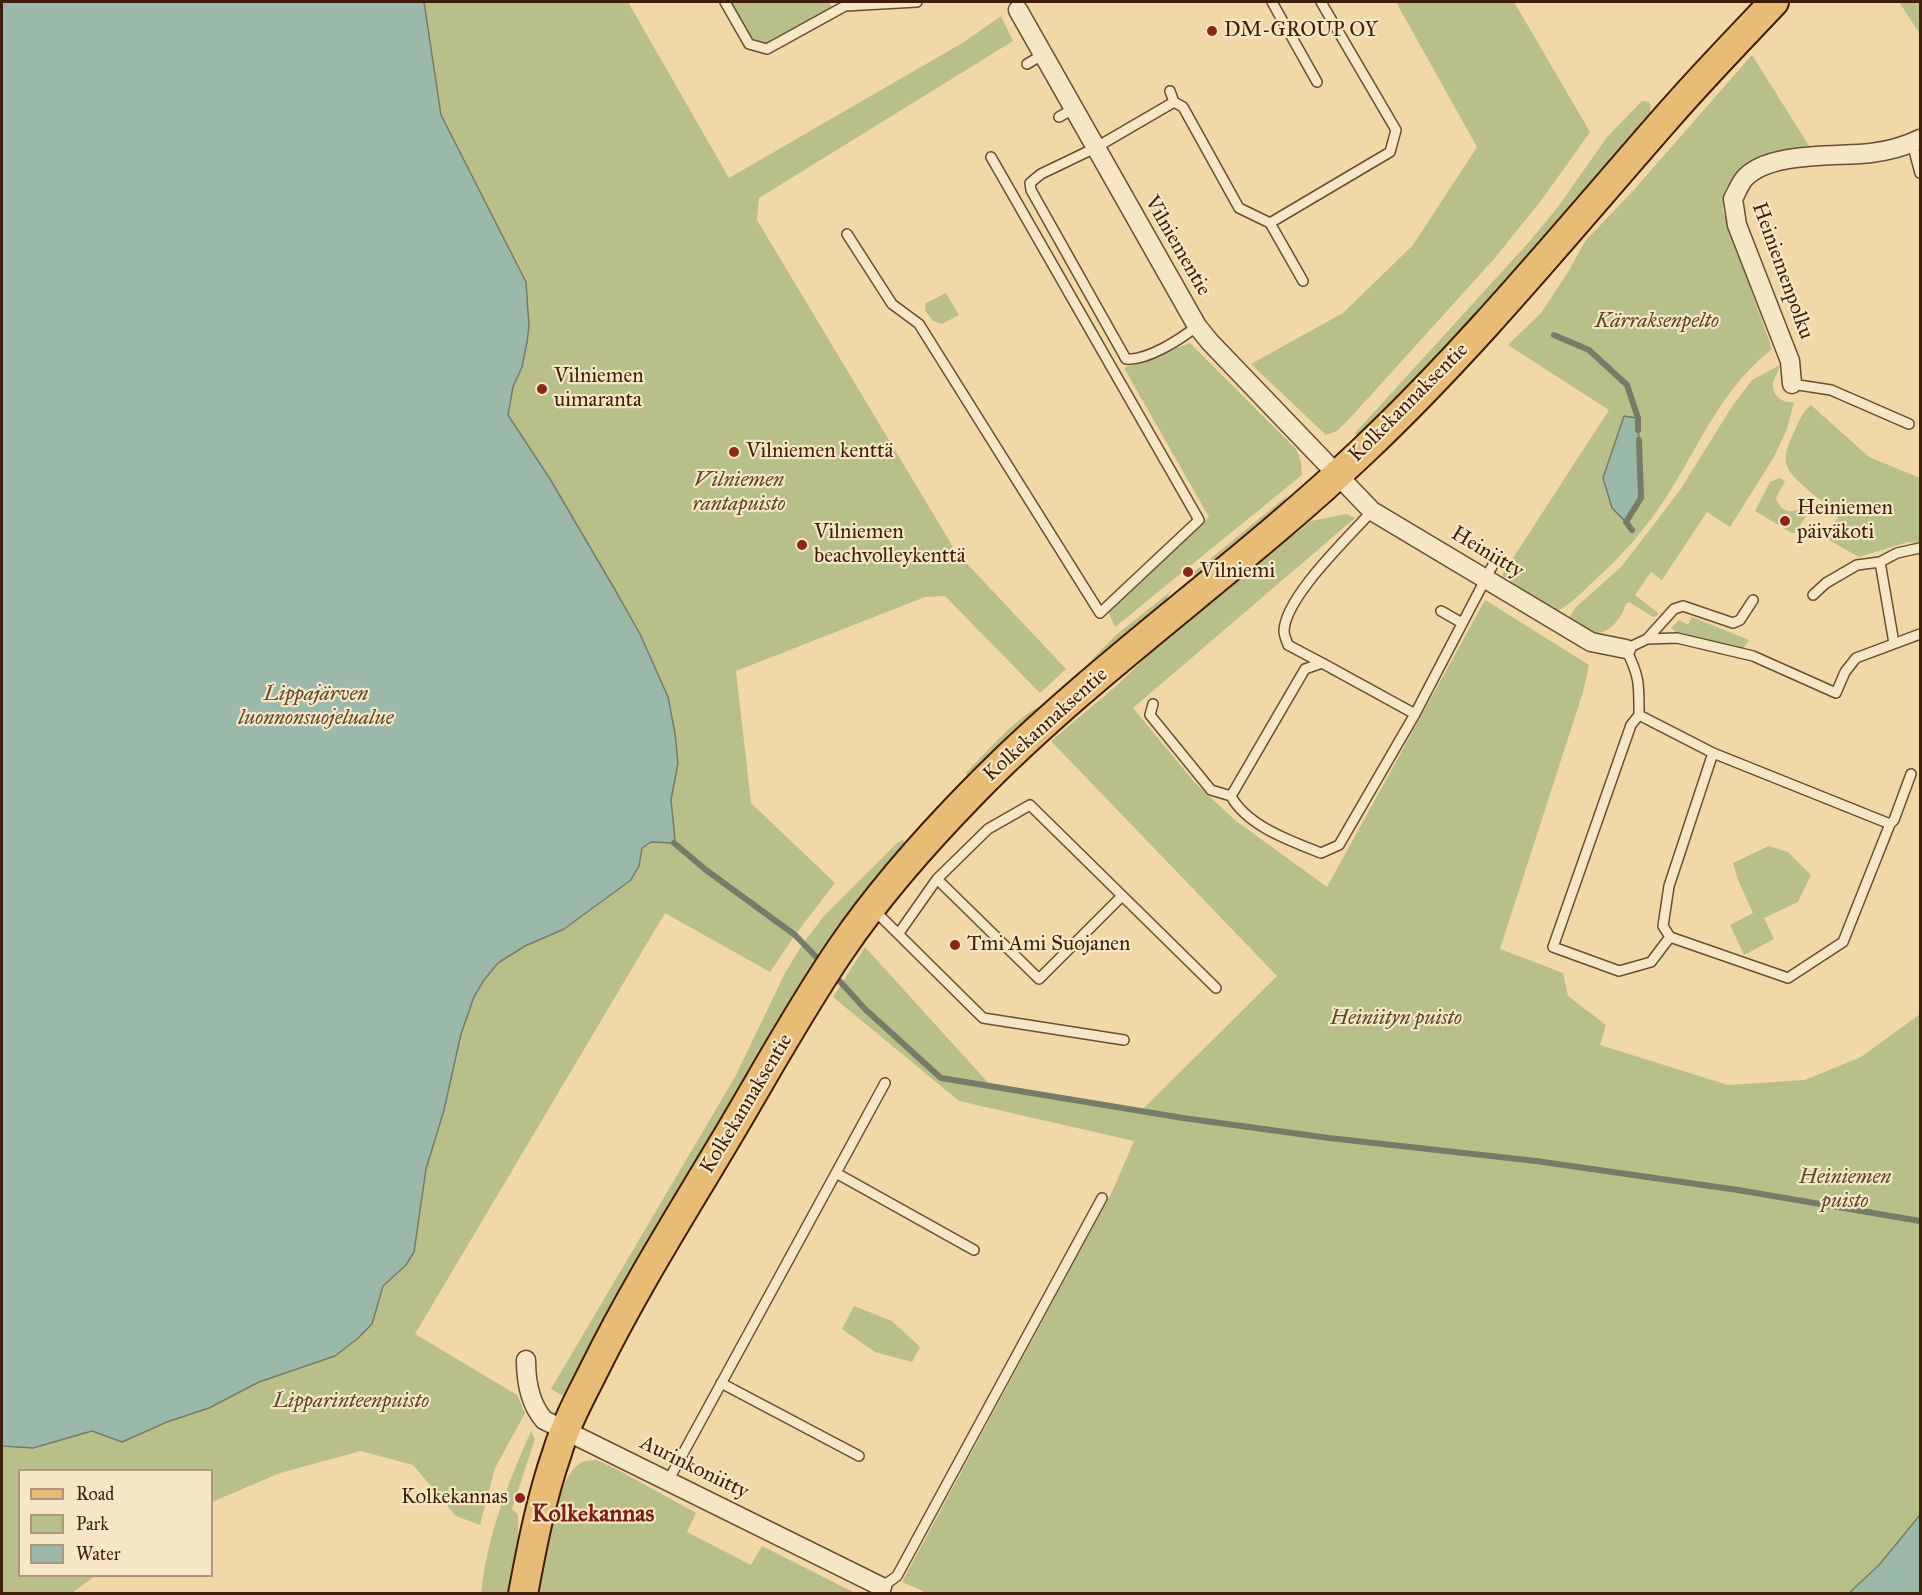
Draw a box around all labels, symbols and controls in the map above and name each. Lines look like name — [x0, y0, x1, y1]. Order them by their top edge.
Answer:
place label: DM-GROUP OY — [1224, 18, 1378, 44]
marker: DM-GROUP OY — [1205, 24, 1219, 38]
street label: Vilniementie — [1138, 192, 1216, 300]
street label: Heiniemenpolku — [1746, 199, 1818, 343]
park label: Kärraksenpelto — [1595, 309, 1719, 335]
street label: Kolkekannaksentie — [1344, 338, 1474, 468]
place label: Vilniemen uimaranta — [554, 364, 644, 414]
marker: Vilniemen uimaranta — [535, 382, 549, 396]
place label: Vilniemen kenttä — [746, 439, 893, 465]
marker: Vilniemen kenttä — [727, 445, 741, 459]
park label: Vilniemen rantapuisto — [693, 468, 785, 518]
place label: Heiniemen päiväkoti — [1797, 496, 1893, 546]
marker: Heiniemen päiväkoti — [1778, 514, 1792, 528]
place label: Vilniemen beachvolleykenttä — [814, 520, 966, 570]
street label: Heiniitty — [1446, 522, 1528, 584]
marker: Vilniemen beachvolleykenttä — [795, 538, 809, 552]
place label: Vilniemi — [1200, 559, 1275, 585]
marker: Vilniemi — [1181, 565, 1195, 579]
street label: Kolkekannaksentie — [979, 663, 1113, 787]
park label: Lippajärven luonnonsuojelualue — [239, 682, 393, 732]
place label: Tmi Ami Suojanen — [967, 932, 1130, 958]
marker: Tmi Ami Suojanen — [948, 938, 962, 952]
park label: Heiniityn puisto — [1330, 1006, 1462, 1032]
street label: Kolkekannaksentie — [695, 1029, 799, 1179]
park label: Heiniemen puisto — [1799, 1165, 1891, 1215]
park label: Lipparinteenpuisto — [273, 1389, 429, 1415]
street label: Aurinkoniitty — [635, 1431, 753, 1505]
legend — [18, 1469, 213, 1577]
text: Road — [76, 1483, 114, 1505]
place label: Kolkekannas — [401, 1485, 508, 1511]
marker: Kolkekannas — [513, 1491, 527, 1505]
district label: Kolkekannas — [532, 1501, 654, 1529]
text: Park — [76, 1513, 109, 1535]
text: Water — [76, 1543, 120, 1565]

